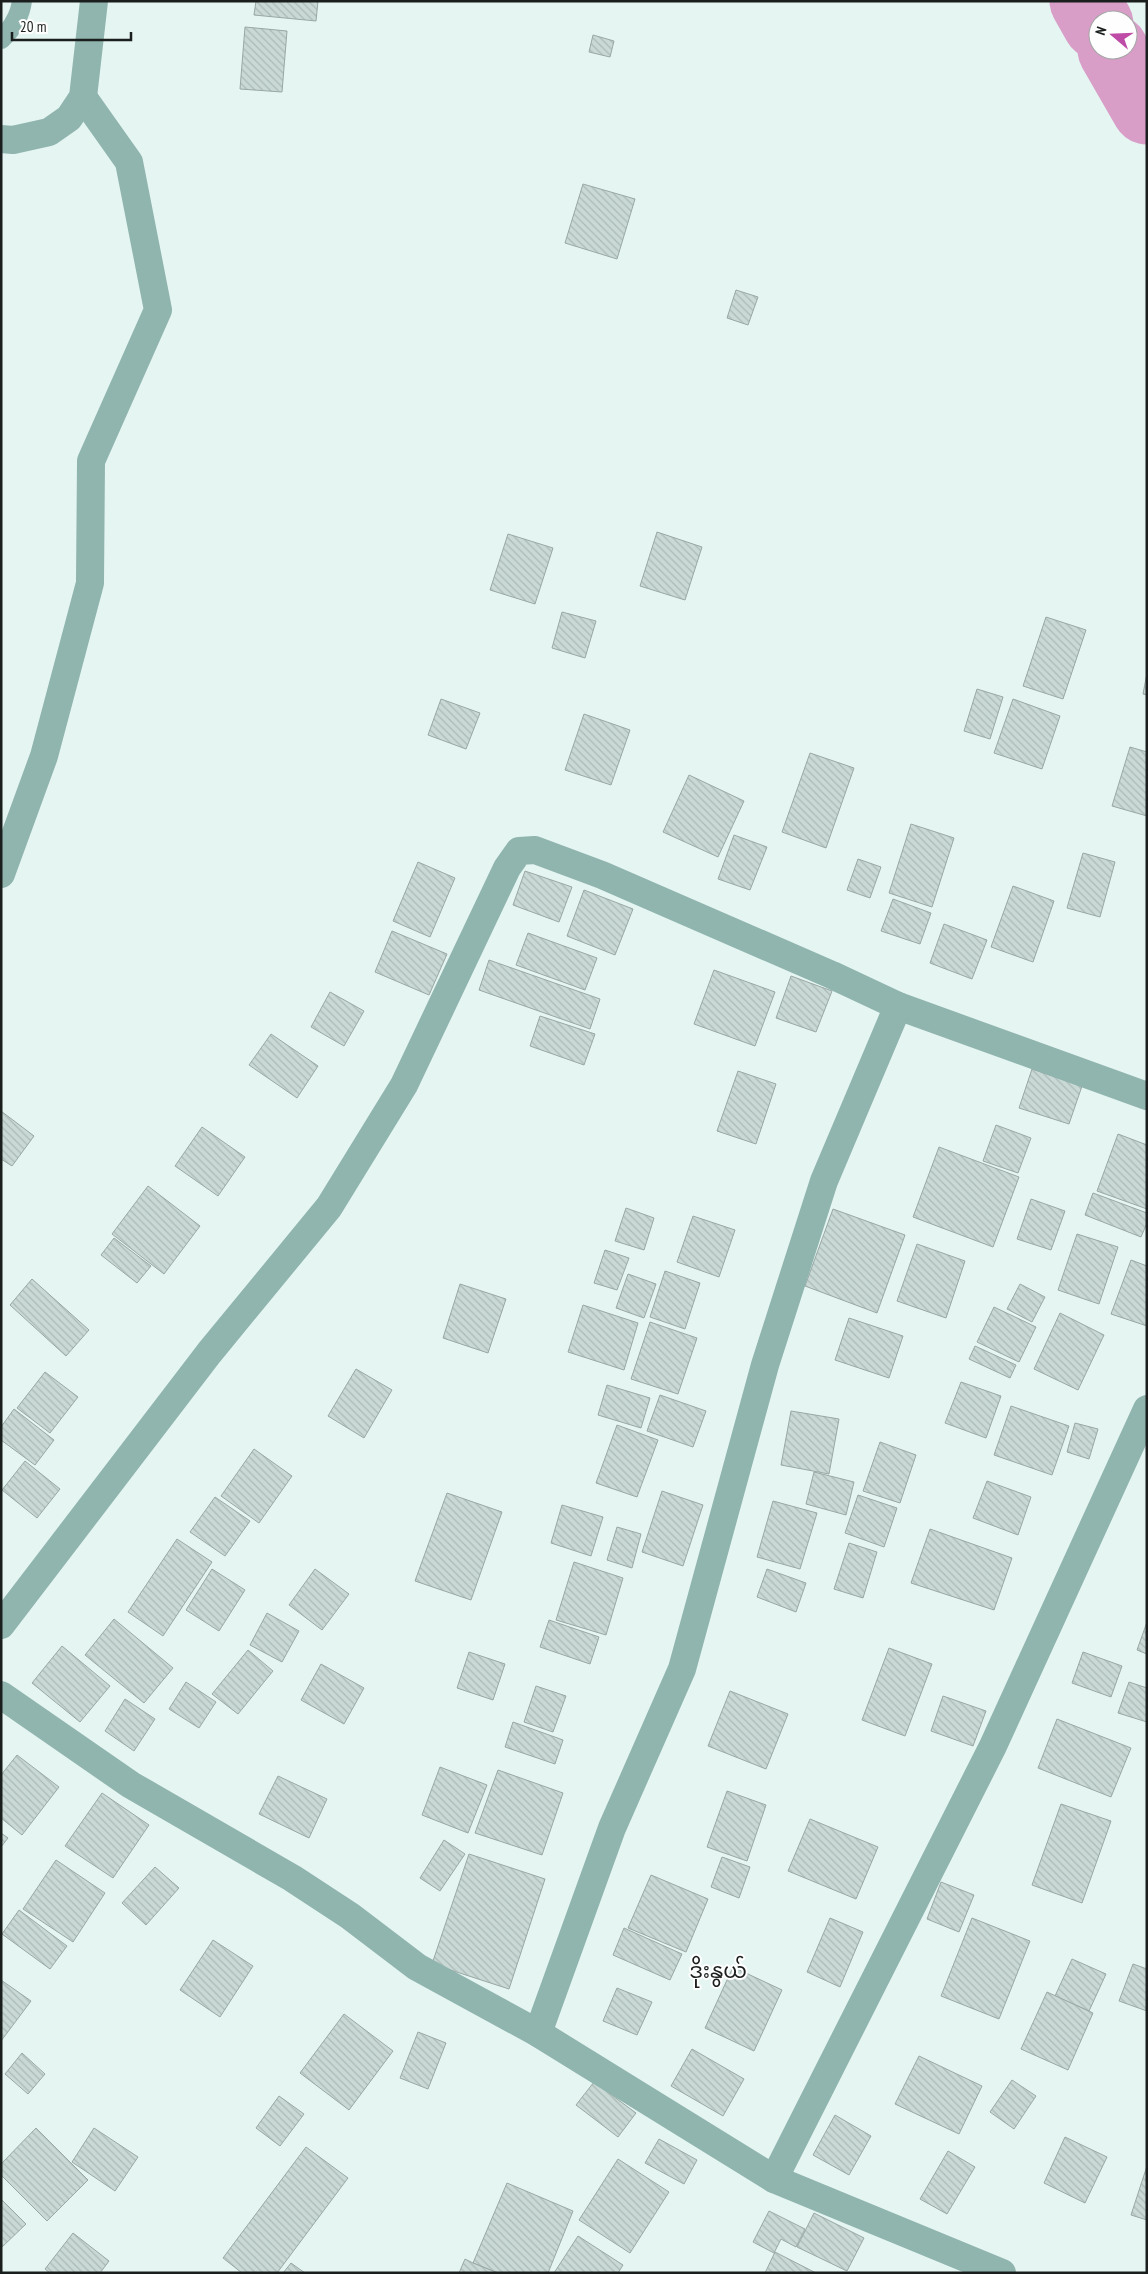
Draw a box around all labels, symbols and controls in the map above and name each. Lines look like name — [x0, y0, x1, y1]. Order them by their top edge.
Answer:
scale bar — [12, 10, 131, 42]
north arrow — [1088, 10, 1138, 60]
text: 20 m — [20, 17, 46, 36]
text: N — [1091, 24, 1110, 37]
district label: ဒိုးနွယ် — [689, 1955, 747, 1988]

